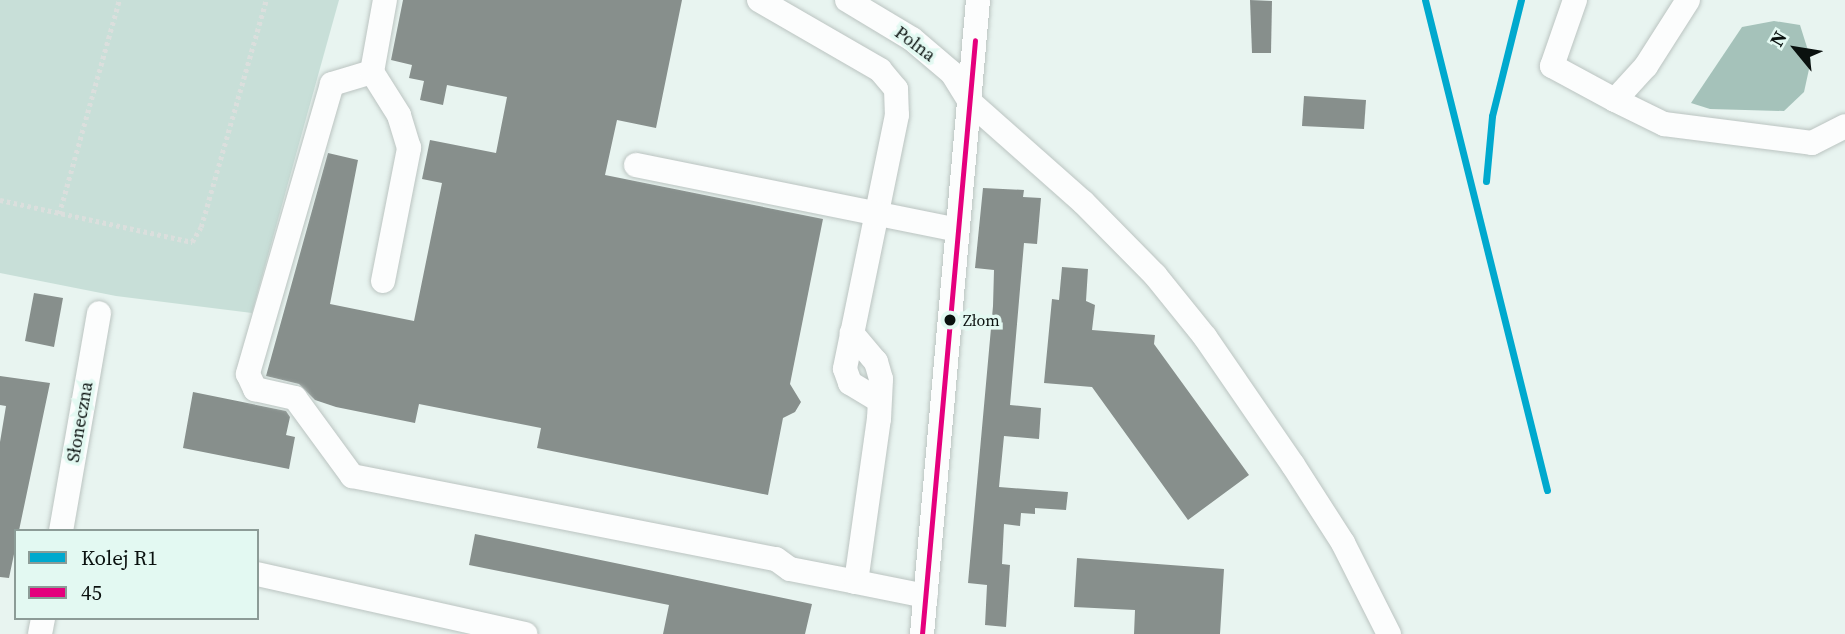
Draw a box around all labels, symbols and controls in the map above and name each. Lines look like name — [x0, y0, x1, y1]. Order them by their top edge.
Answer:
north arrow — [1761, 14, 1831, 84]
street label: Polna — [890, 22, 940, 66]
text: N — [1763, 26, 1793, 51]
place label: Złom — [963, 310, 1000, 330]
marker: Złom — [943, 313, 957, 327]
street label: Słoneczna — [62, 380, 98, 464]
legend — [14, 529, 259, 620]
text: Kolej R1 — [81, 543, 158, 572]
text: 45 — [81, 578, 102, 607]

